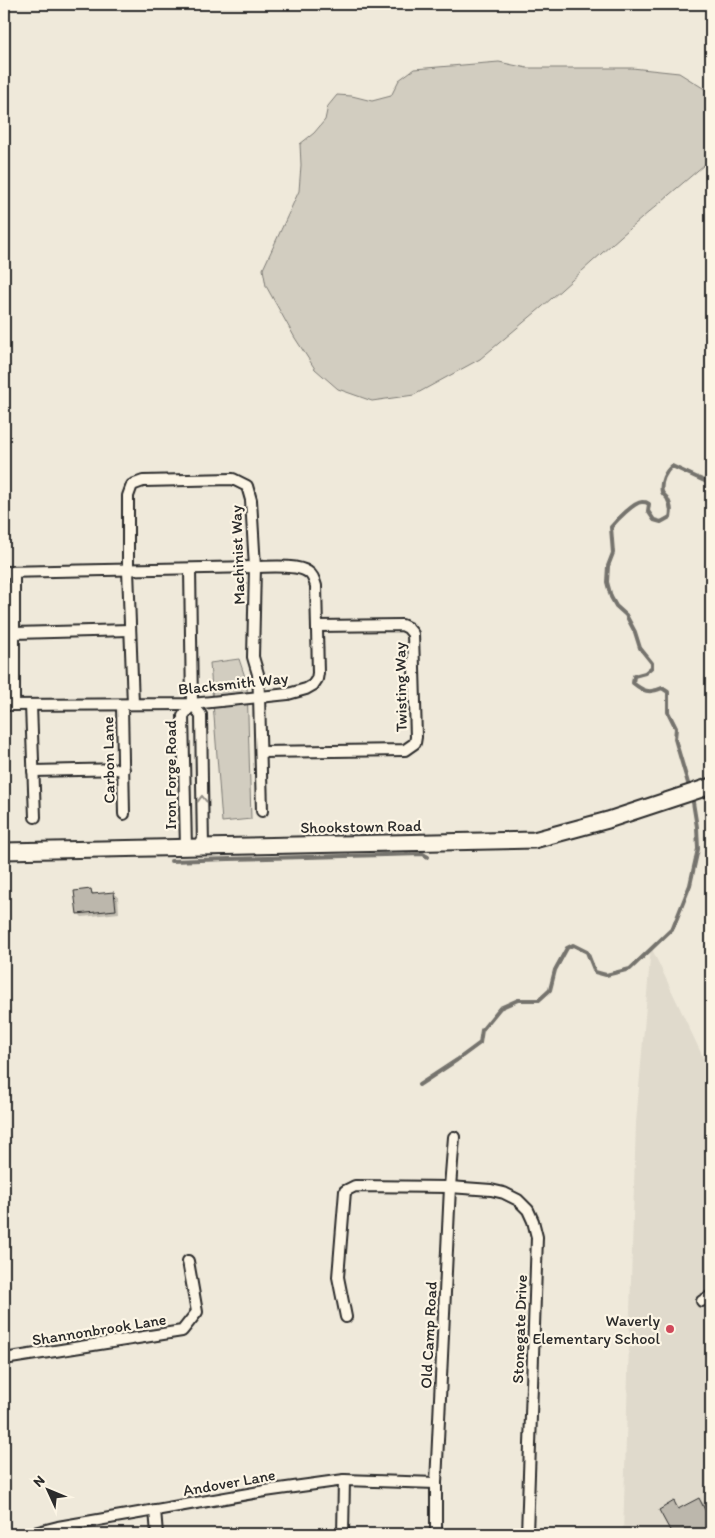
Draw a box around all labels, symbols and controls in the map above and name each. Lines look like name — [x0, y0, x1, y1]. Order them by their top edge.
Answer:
street label: Machinist Way — [226, 504, 249, 605]
street label: Twisting Way — [390, 641, 411, 732]
street label: Blacksmith Way — [177, 668, 290, 699]
street label: Carbon Lane — [98, 716, 119, 804]
street label: Iron Forge Road — [161, 720, 180, 830]
one-way arrow — [197, 795, 207, 802]
street label: Shookstown Road — [300, 816, 422, 837]
street label: Stonegate Drive — [508, 1274, 531, 1384]
street label: Old Camp Road — [416, 1280, 441, 1389]
street label: Shannonbrook Lane — [31, 1309, 168, 1349]
place label: Waverly Elementary School — [532, 1311, 660, 1348]
marker: Waverly Elementary School — [664, 1323, 676, 1335]
street label: Andover Lane — [181, 1465, 277, 1500]
north arrow — [22, 1466, 72, 1516]
text: N — [30, 1472, 48, 1491]

